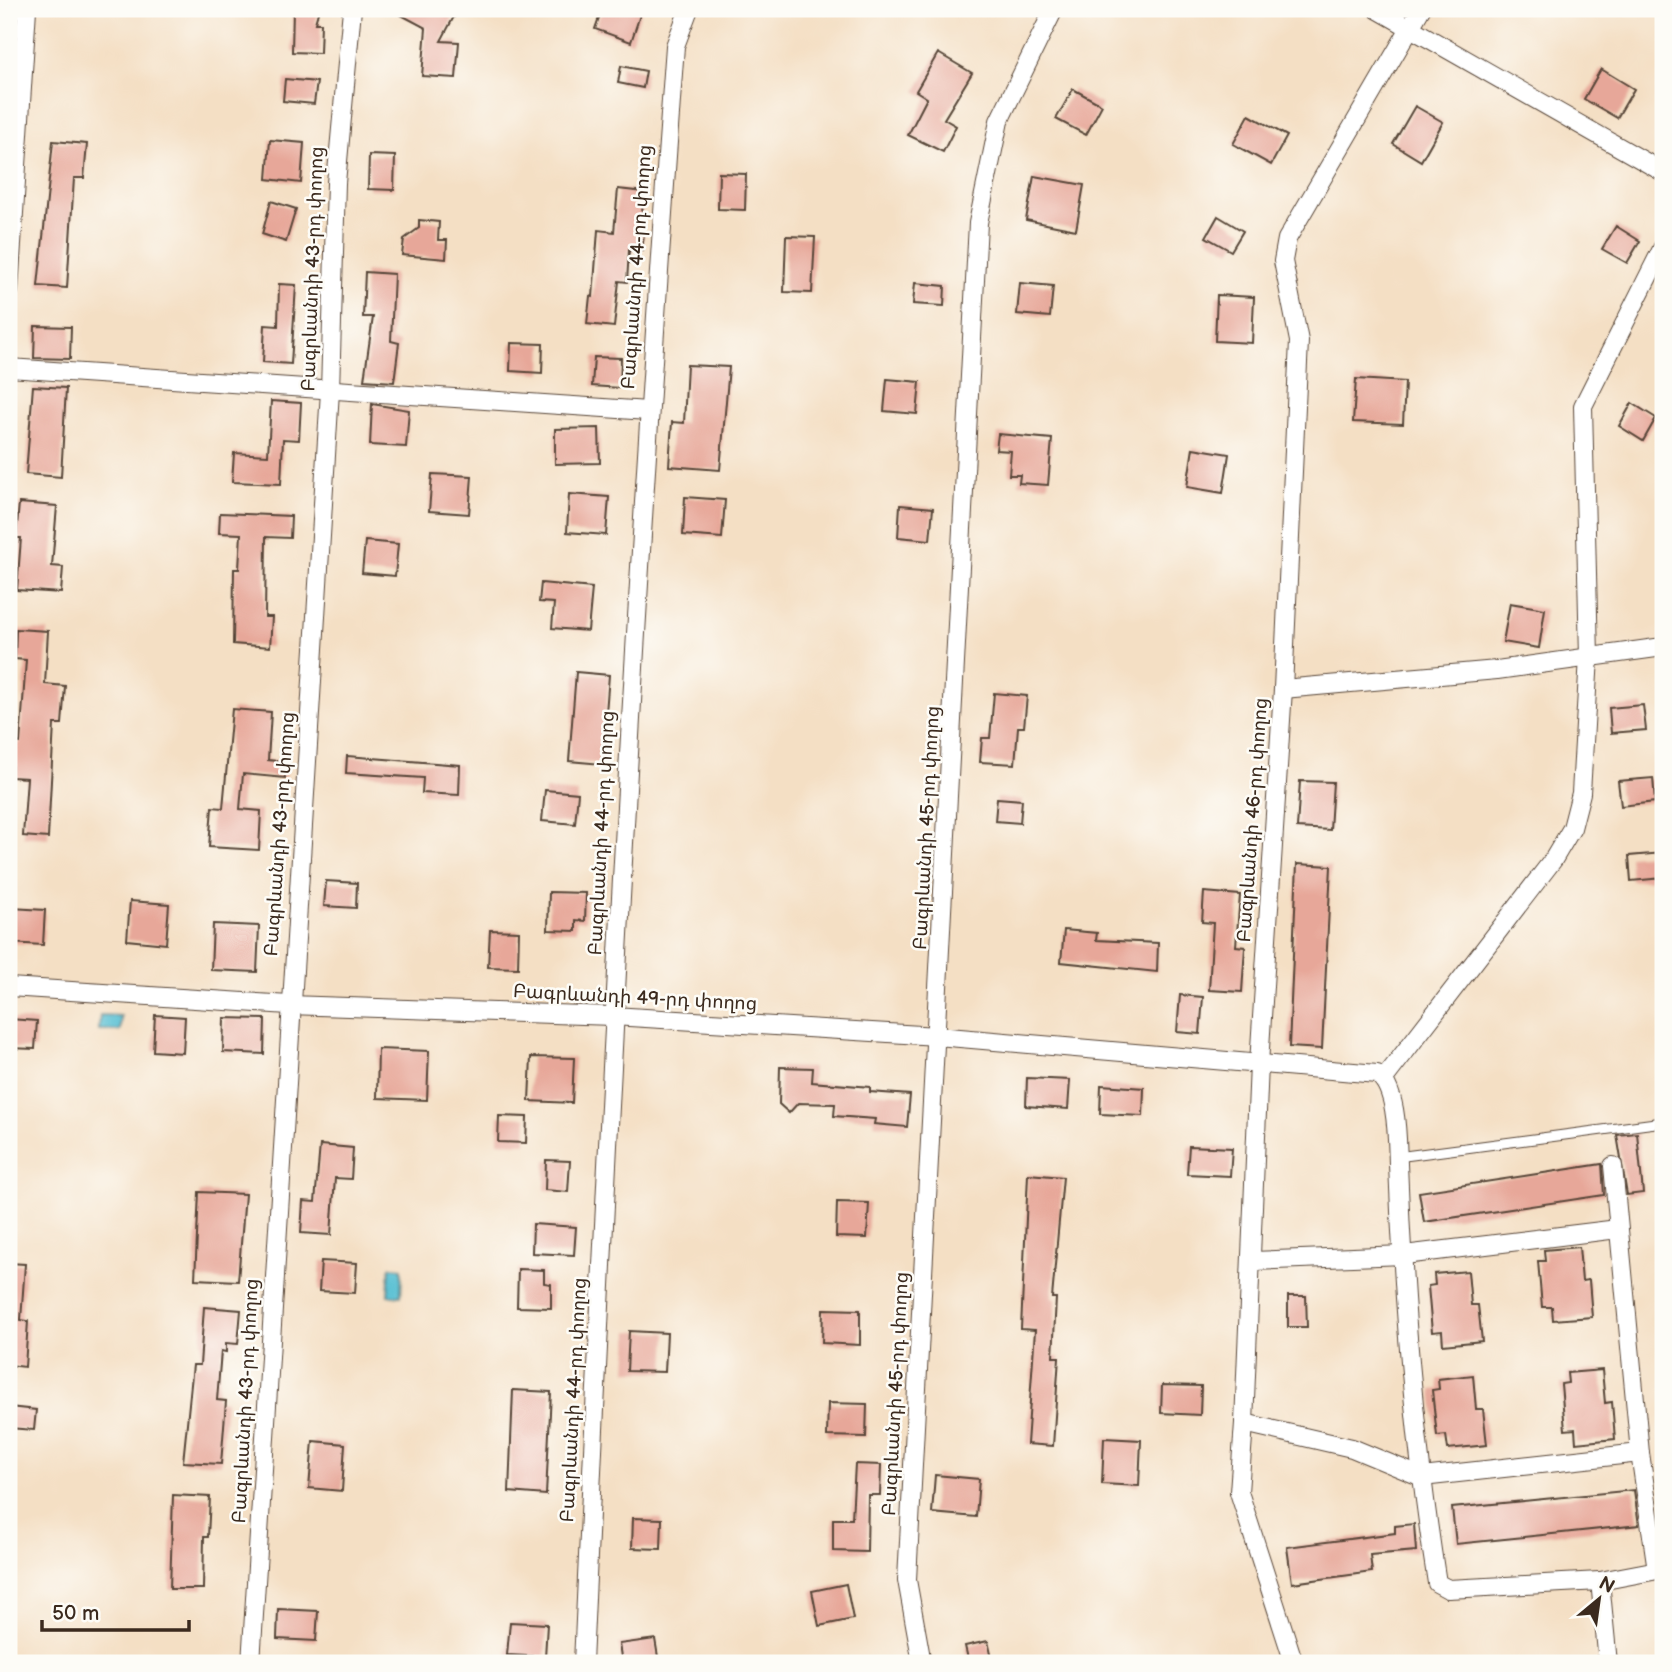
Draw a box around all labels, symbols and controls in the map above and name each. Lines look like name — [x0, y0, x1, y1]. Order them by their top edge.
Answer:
street label: Բագրևանդի 44-րդ փողոց — [617, 144, 657, 390]
street label: Բագրևանդի 43-րդ փողոց — [297, 146, 329, 392]
street label: Բագրևանդի 46-րդ փողոց — [1233, 697, 1273, 943]
street label: Բագրևանդի 45-րդ փողոց — [909, 705, 945, 951]
street label: Բագրևանդի 44-րդ փողոց — [584, 710, 620, 956]
street label: Բագրևանդի 43-րդ փողոց — [260, 711, 300, 957]
street label: Բագրևանդի 49-րդ փողոց — [512, 980, 758, 1016]
street label: Բագրևանդի 45-րդ փողոց — [878, 1271, 914, 1517]
street label: Բագրևանդի 44-րդ փողոց — [556, 1277, 592, 1523]
street label: Բագրևանդի 43-րդ փողոց — [228, 1278, 264, 1524]
north arrow — [1564, 1564, 1634, 1634]
text: N — [1595, 1572, 1618, 1599]
scale bar — [42, 1588, 189, 1632]
text: 50 m — [52, 1601, 99, 1626]

